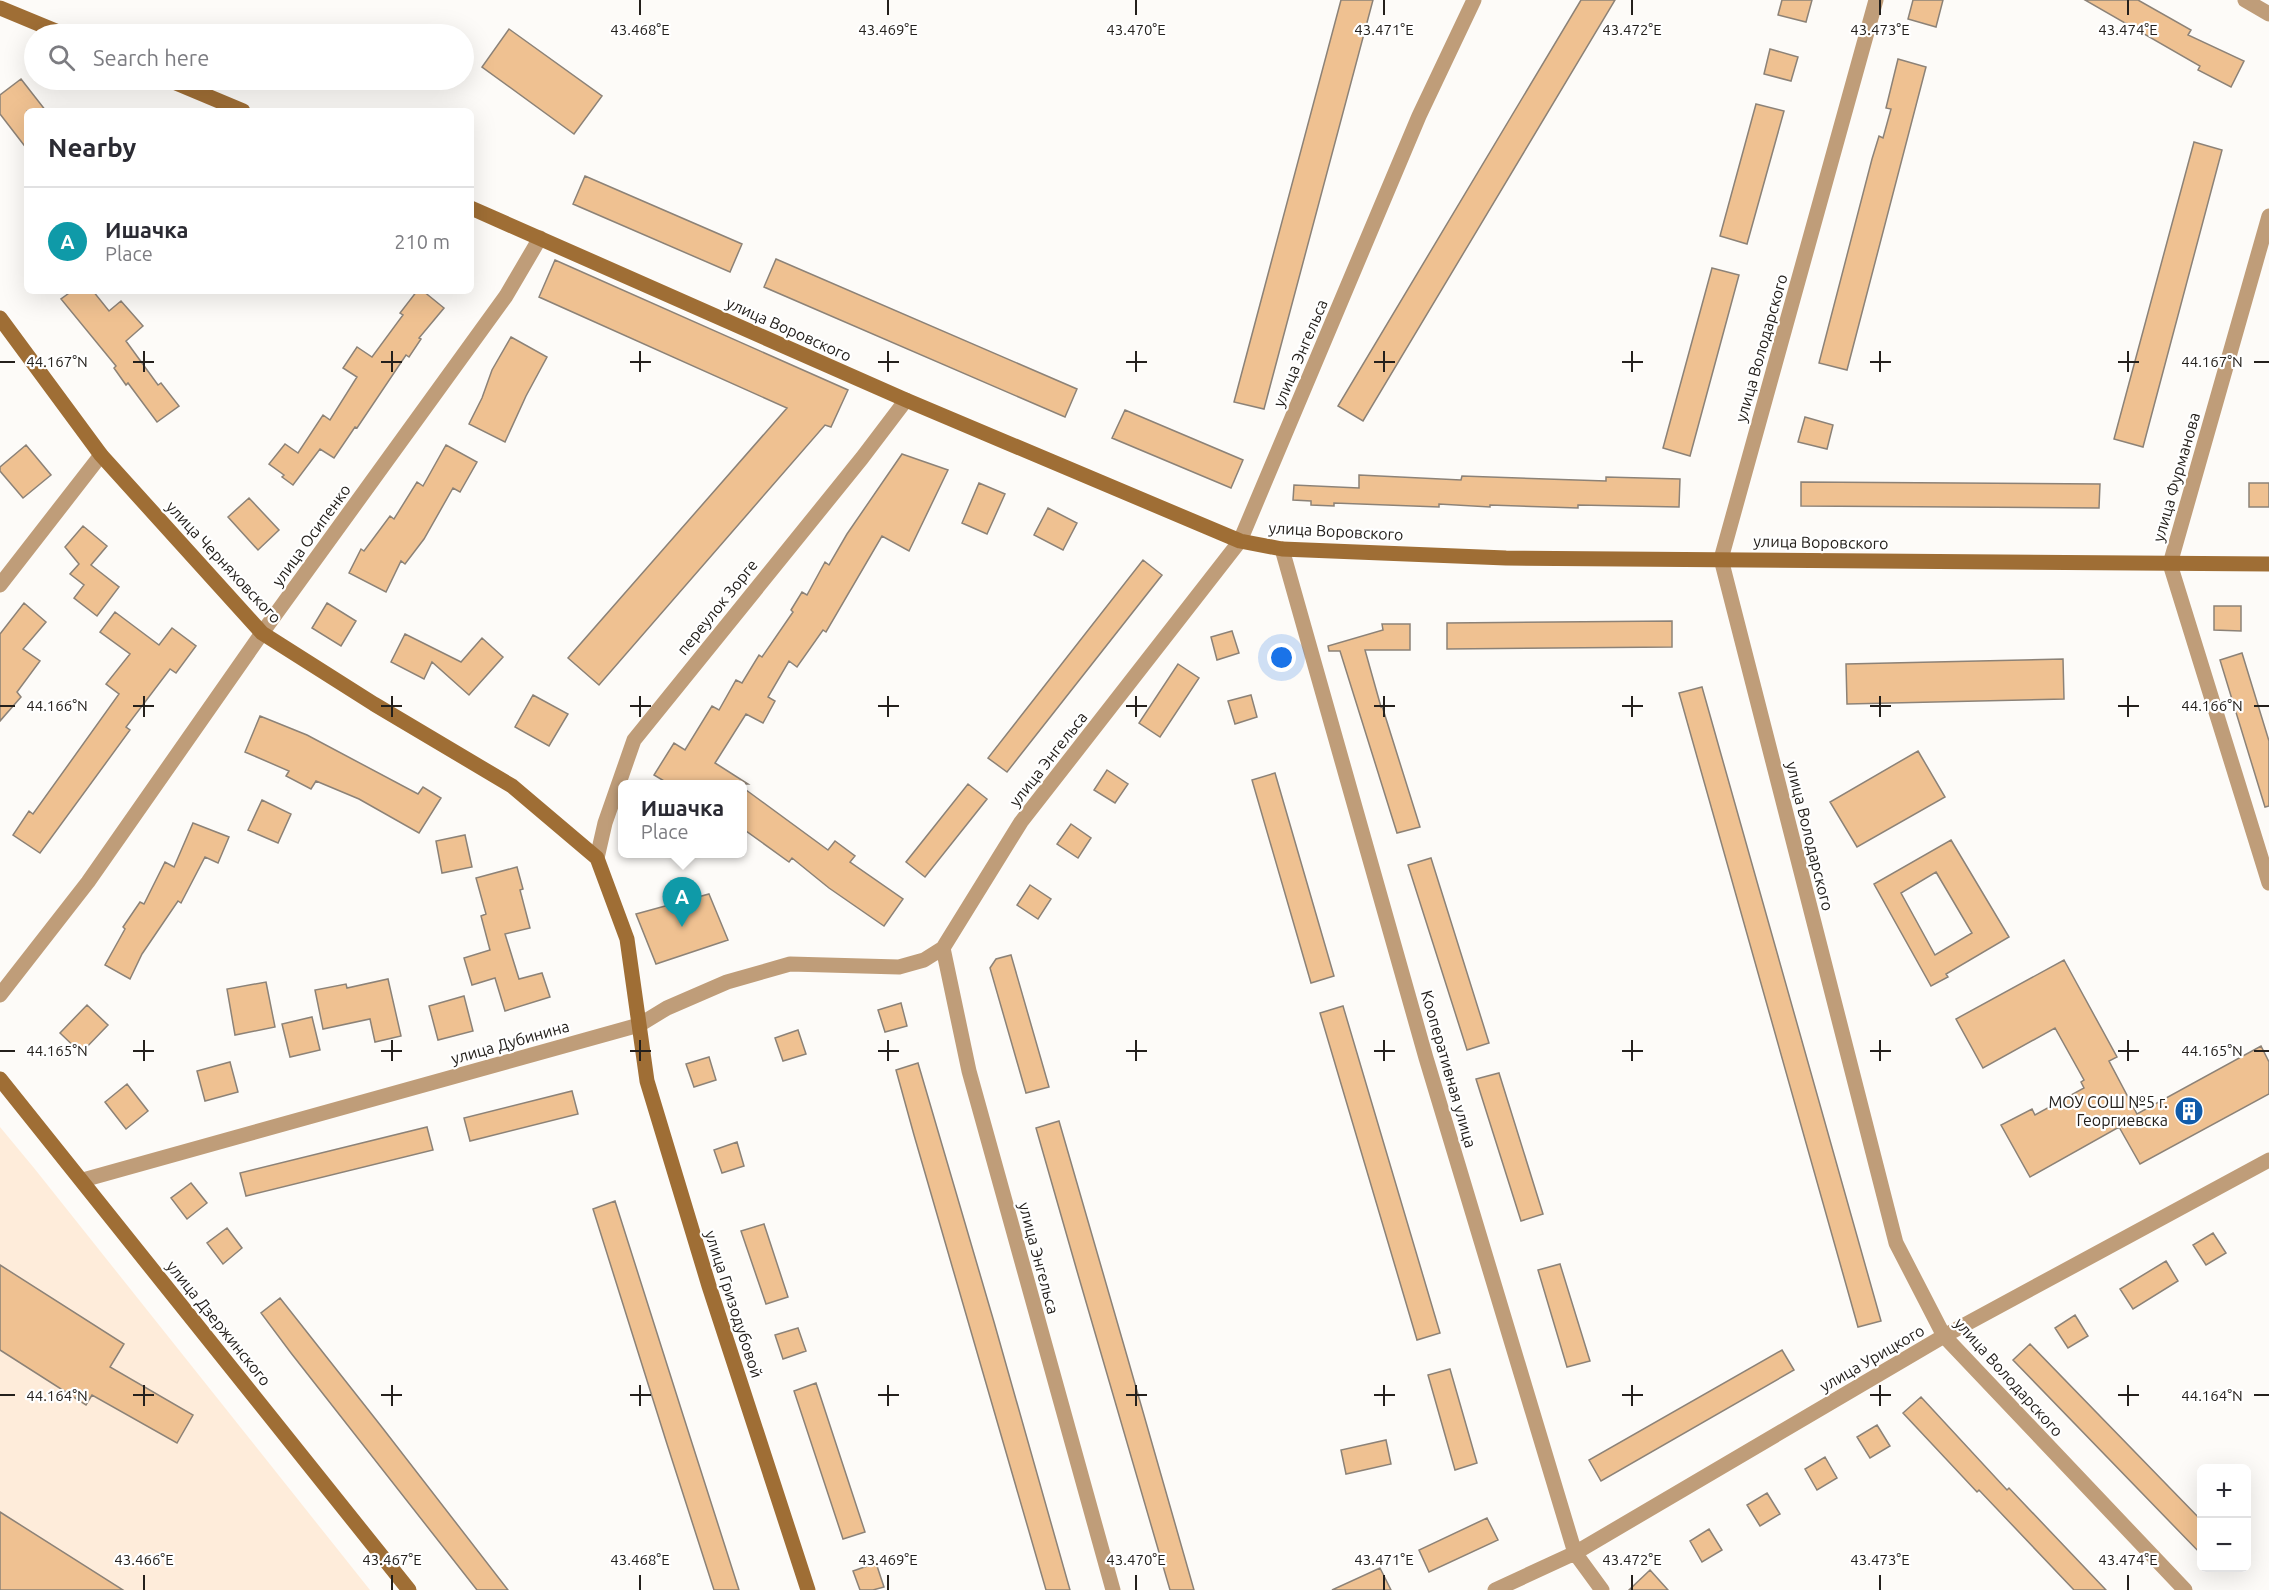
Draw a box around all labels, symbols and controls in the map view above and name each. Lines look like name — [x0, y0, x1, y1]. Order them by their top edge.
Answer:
text: 43.468°E — [610, 21, 670, 38]
text: 43.469°E — [858, 21, 918, 38]
text: 43.470°E — [1106, 21, 1166, 38]
text: 43.471°E — [1354, 21, 1414, 38]
text: 43.472°E — [1602, 21, 1662, 38]
text: 43.473°E — [1850, 21, 1910, 38]
text: 43.474°E — [2098, 21, 2158, 38]
search box — [24, 24, 474, 90]
icon: search — [45, 41, 78, 74]
text: Search here — [93, 45, 209, 70]
text: Nearby — [48, 133, 136, 162]
text: Ишачка — [105, 217, 189, 242]
text: A — [60, 230, 75, 253]
text: 210 m — [394, 230, 450, 253]
text: Place — [105, 242, 153, 265]
street label: улица Володарского — [1731, 272, 1791, 424]
street label: улица Воровского — [724, 293, 854, 365]
street label: улица Энгельса — [1269, 296, 1331, 410]
text: 44.167°N — [26, 353, 88, 370]
text: 44.167°N — [2181, 353, 2243, 370]
street label: улица Фурманова — [2149, 410, 2203, 544]
street label: улица Осипенко — [268, 481, 354, 589]
street label: улица Черняховского — [163, 497, 285, 627]
street label: улица Воровского — [1268, 518, 1404, 544]
street label: улица Воровского — [1753, 532, 1889, 552]
street label: переулок Зорге — [673, 556, 761, 658]
your location — [1267, 643, 1296, 672]
text: 44.166°N — [26, 697, 88, 714]
text: 44.166°N — [2181, 697, 2243, 714]
street label: улица Энгельса — [1005, 708, 1091, 810]
street label: улица Володарского — [1783, 760, 1837, 912]
popup — [618, 780, 747, 858]
text: Ишачка — [641, 795, 724, 820]
text: Place — [641, 820, 689, 843]
pin: A — [662, 878, 702, 927]
street label: Кооперативная улица — [1418, 988, 1480, 1150]
street label: улица Дубинина — [449, 1017, 571, 1067]
text: 44.165°N — [26, 1042, 88, 1059]
text: 44.165°N — [2181, 1042, 2243, 1059]
place label: МОУ СОШ №5 г. Георгиевска — [2048, 1093, 2168, 1129]
building icon: МОУ СОШ №5 г. Георгиевска — [2173, 1095, 2205, 1127]
street label: улица Энгельса — [1015, 1200, 1063, 1316]
street label: улица Гризодубовой — [702, 1228, 766, 1380]
street label: улица Дзержинского — [163, 1257, 275, 1389]
street label: улица Володарского — [1951, 1314, 2067, 1440]
street label: улица Урицкого — [1817, 1321, 1927, 1395]
text: 44.164°N — [26, 1387, 88, 1404]
text: 44.164°N — [2181, 1387, 2243, 1404]
map controls — [2197, 1464, 2251, 1572]
button: + — [2197, 1464, 2251, 1518]
button: − — [2197, 1518, 2251, 1572]
text: 43.466°E — [114, 1551, 174, 1568]
text: 43.467°E — [362, 1551, 422, 1568]
text: 43.468°E — [610, 1551, 670, 1568]
text: 43.469°E — [858, 1551, 918, 1568]
text: 43.470°E — [1106, 1551, 1166, 1568]
text: 43.471°E — [1354, 1551, 1414, 1568]
text: 43.472°E — [1602, 1551, 1662, 1568]
text: 43.473°E — [1850, 1551, 1910, 1568]
text: 43.474°E — [2098, 1551, 2158, 1568]

